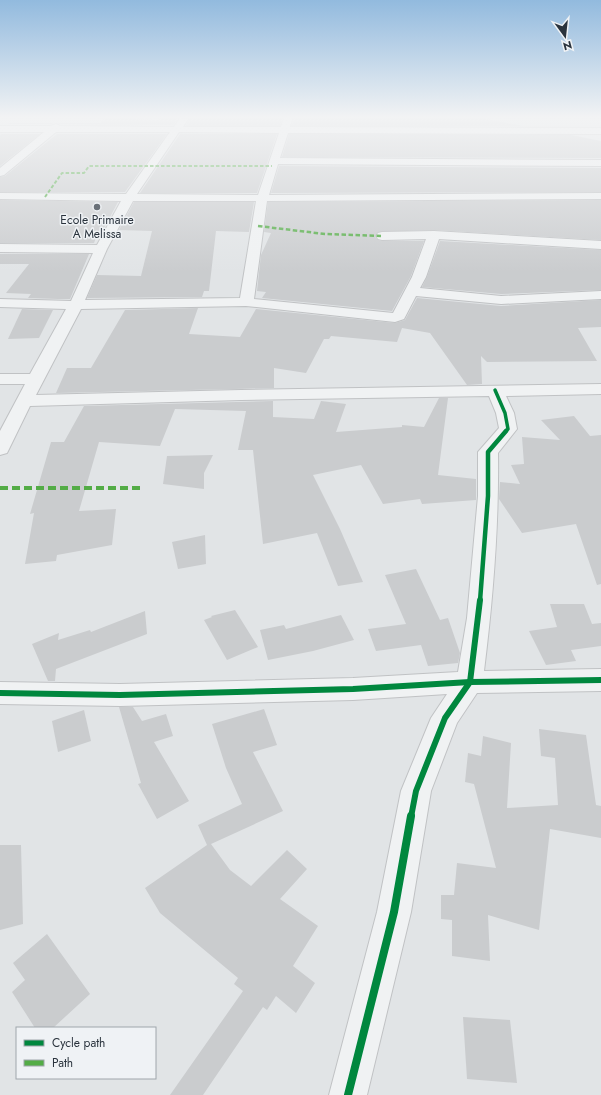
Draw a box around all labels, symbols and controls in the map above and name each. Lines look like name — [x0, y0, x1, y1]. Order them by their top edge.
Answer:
north arrow — [545, 16, 585, 56]
text: N — [561, 37, 574, 55]
marker: Ecole Primaire A Melissa — [92, 202, 102, 212]
place label: Ecole Primaire A Melissa — [60, 211, 134, 243]
legend — [16, 1027, 156, 1079]
text: Cycle path — [52, 1034, 105, 1052]
text: Path — [52, 1054, 73, 1072]

